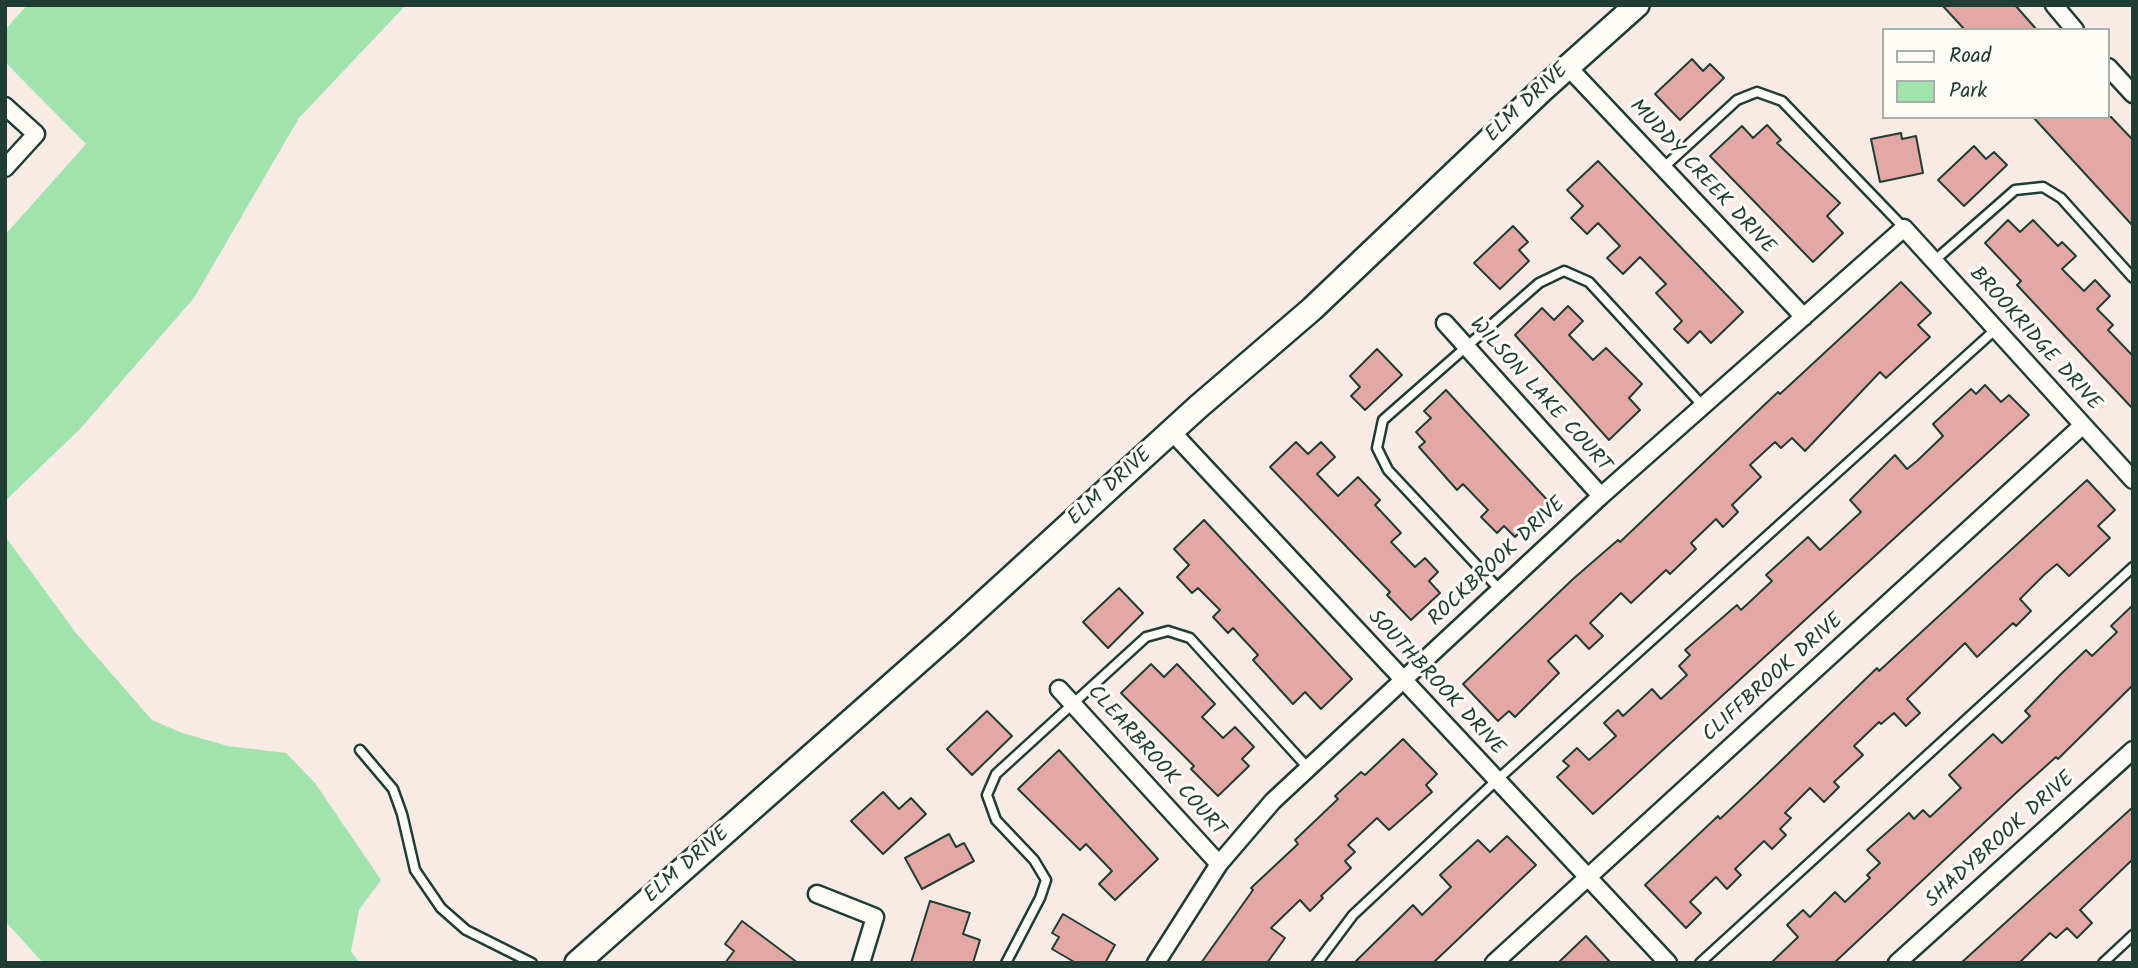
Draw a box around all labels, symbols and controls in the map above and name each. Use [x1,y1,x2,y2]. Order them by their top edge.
legend [1882,28,2110,119]
text: Road [1949,40,1991,73]
street label: ELM DRIVE [1481,59,1575,149]
text: Park [1949,75,1987,108]
street label: MUDDY CREEK DRIVE [1623,95,1779,261]
street label: BROOKRIDGE DRIVE [1963,263,2105,417]
street label: WILSON LAKE COURT [1463,313,1615,479]
street label: ELM DRIVE [1064,444,1158,532]
street label: ROCKBROOK DRIVE [1424,493,1572,633]
street label: SOUTHBROOK DRIVE [1361,606,1509,762]
street label: CLIFFBROOK DRIVE [1698,609,1850,749]
street label: CLEARBROOK COURT [1080,681,1230,843]
street label: SHADYBROOK DRIVE [1921,768,2081,914]
street label: ELM DRIVE [640,822,736,910]

